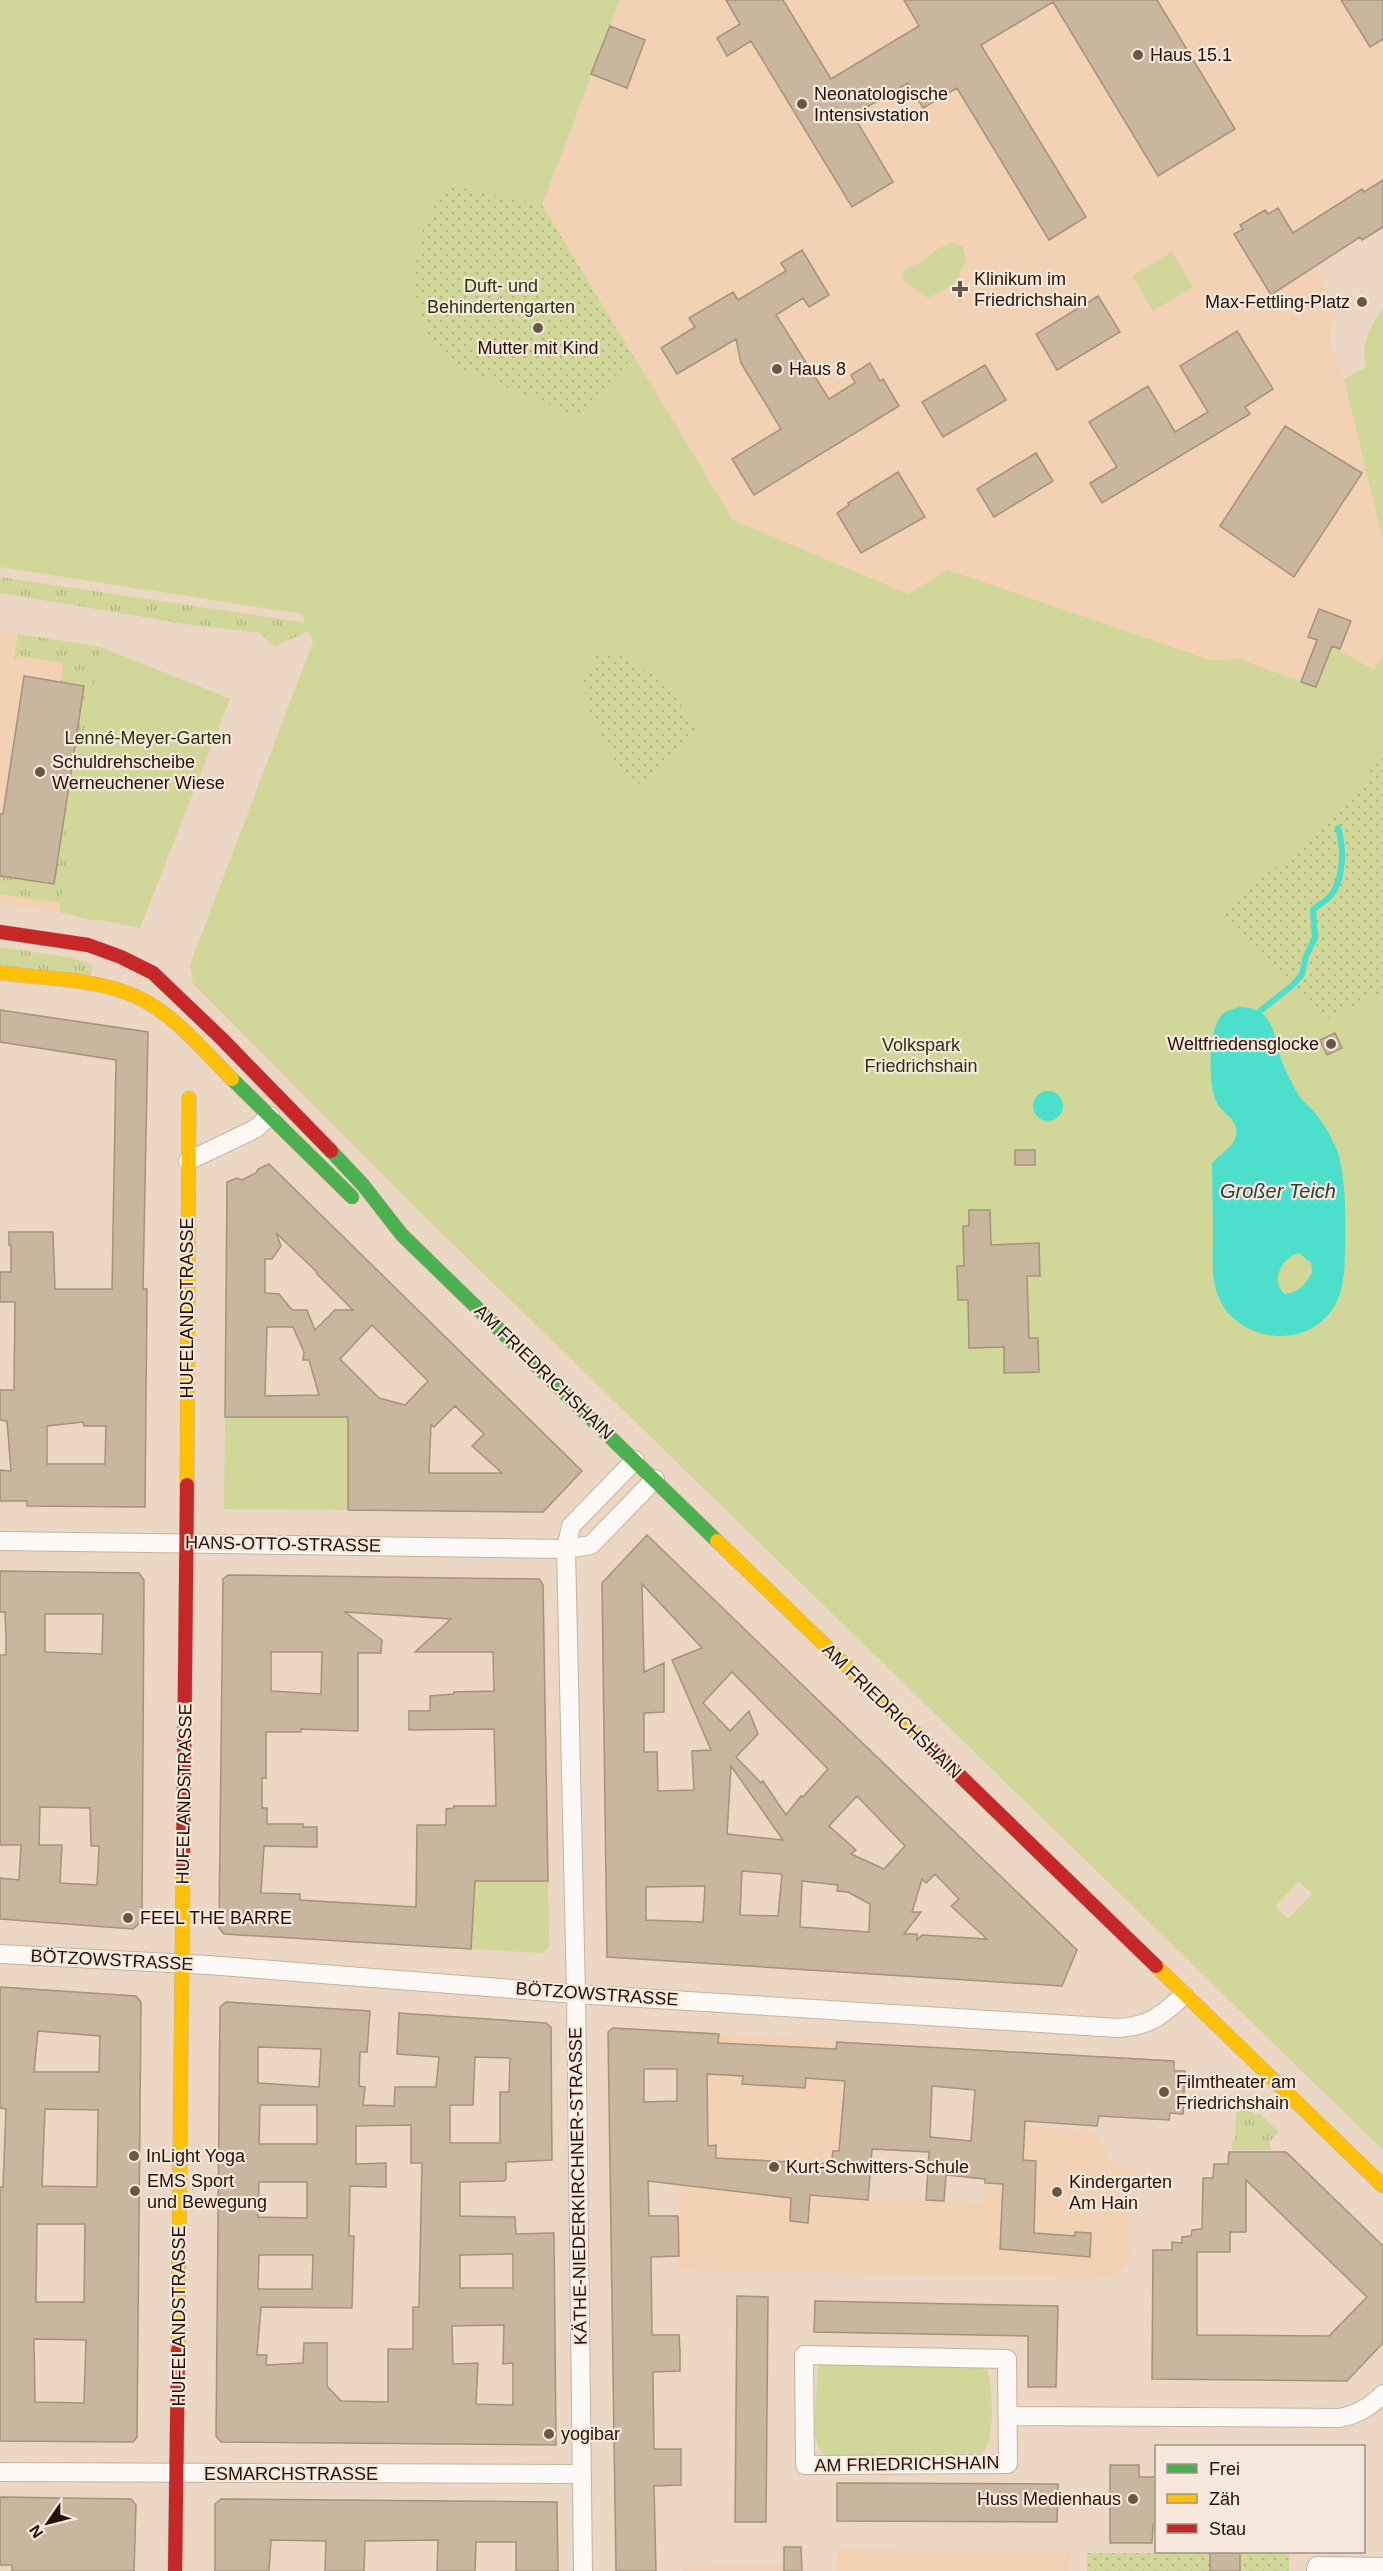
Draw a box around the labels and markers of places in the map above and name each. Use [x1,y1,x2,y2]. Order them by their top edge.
place label: Haus 15.1 [1150,45,1232,65]
marker: Haus 15.1 [1131,48,1145,62]
place label: Neonatologische Intensivstation [814,84,948,125]
marker: Neonatologische Intensivstation [795,97,809,111]
place label: Klinikum im Friedrichshain [974,269,1087,310]
marker: Klinikum im Friedrichshain [951,280,969,298]
place label: Max-Fettling-Platz [1205,292,1350,312]
marker: Max-Fettling-Platz [1355,295,1369,309]
marker: Mutter mit Kind [531,321,545,335]
place label: Mutter mit Kind [477,338,599,358]
place label: Haus 8 [789,359,846,379]
marker: Haus 8 [770,362,784,376]
place label: Schuldrehscheibe Werneuchener Wiese [52,752,225,793]
marker: Schuldrehscheibe Werneuchener Wiese [33,765,47,779]
place label: Weltfriedensglocke [1167,1034,1319,1054]
marker: Weltfriedensglocke [1324,1037,1338,1051]
place label: FEEL THE BARRE [140,1908,292,1928]
marker: FEEL THE BARRE [121,1911,135,1925]
place label: Filmtheater am Friedrichshain [1176,2072,1296,2113]
marker: Filmtheater am Friedrichshain [1157,2085,1171,2099]
place label: InLight Yoga [146,2146,246,2166]
marker: InLight Yoga [127,2149,141,2163]
place label: Kurt-Schwitters-Schule [786,2157,969,2177]
marker: Kurt-Schwitters-Schule [767,2160,781,2174]
place label: EMS Sport und Bewegung [147,2171,267,2212]
place label: Kindergarten Am Hain [1069,2172,1172,2213]
marker: EMS Sport und Bewegung [128,2184,142,2198]
marker: Kindergarten Am Hain [1050,2185,1064,2199]
place label: yogibar [561,2424,620,2444]
marker: yogibar [542,2427,556,2441]
place label: Huss Medienhaus [977,2489,1121,2509]
marker: Huss Medienhaus [1126,2492,1140,2506]

